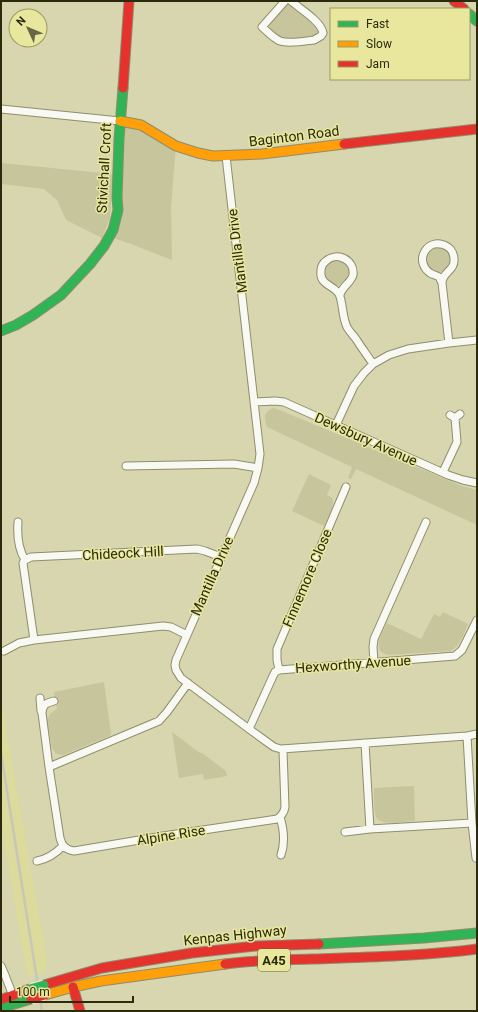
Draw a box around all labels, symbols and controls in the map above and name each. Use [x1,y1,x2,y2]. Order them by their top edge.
north arrow [8,8,48,48]
legend [330,8,470,80]
text: N [14,14,29,29]
text: Fast [366,17,389,31]
text: Slow [366,37,392,51]
text: Jam [366,57,390,71]
street label: Stivichall Croft [94,122,114,214]
street label: Baginton Road [248,123,340,149]
street label: Mantilla Drive [224,208,250,294]
street label: Dewsbury Avenue [312,409,420,469]
street label: Finnemore Close [279,527,335,629]
street label: Mantilla Drive [187,534,237,618]
street label: Chideock Hill [82,543,164,563]
street label: Hexworthy Avenue [295,652,411,676]
street label: Alpine Rise [136,822,206,848]
street label: Kenpas Highway [183,922,288,948]
road number: A45 [258,949,290,971]
scale bar [10,978,133,1004]
text: 100 m [16,985,50,999]

